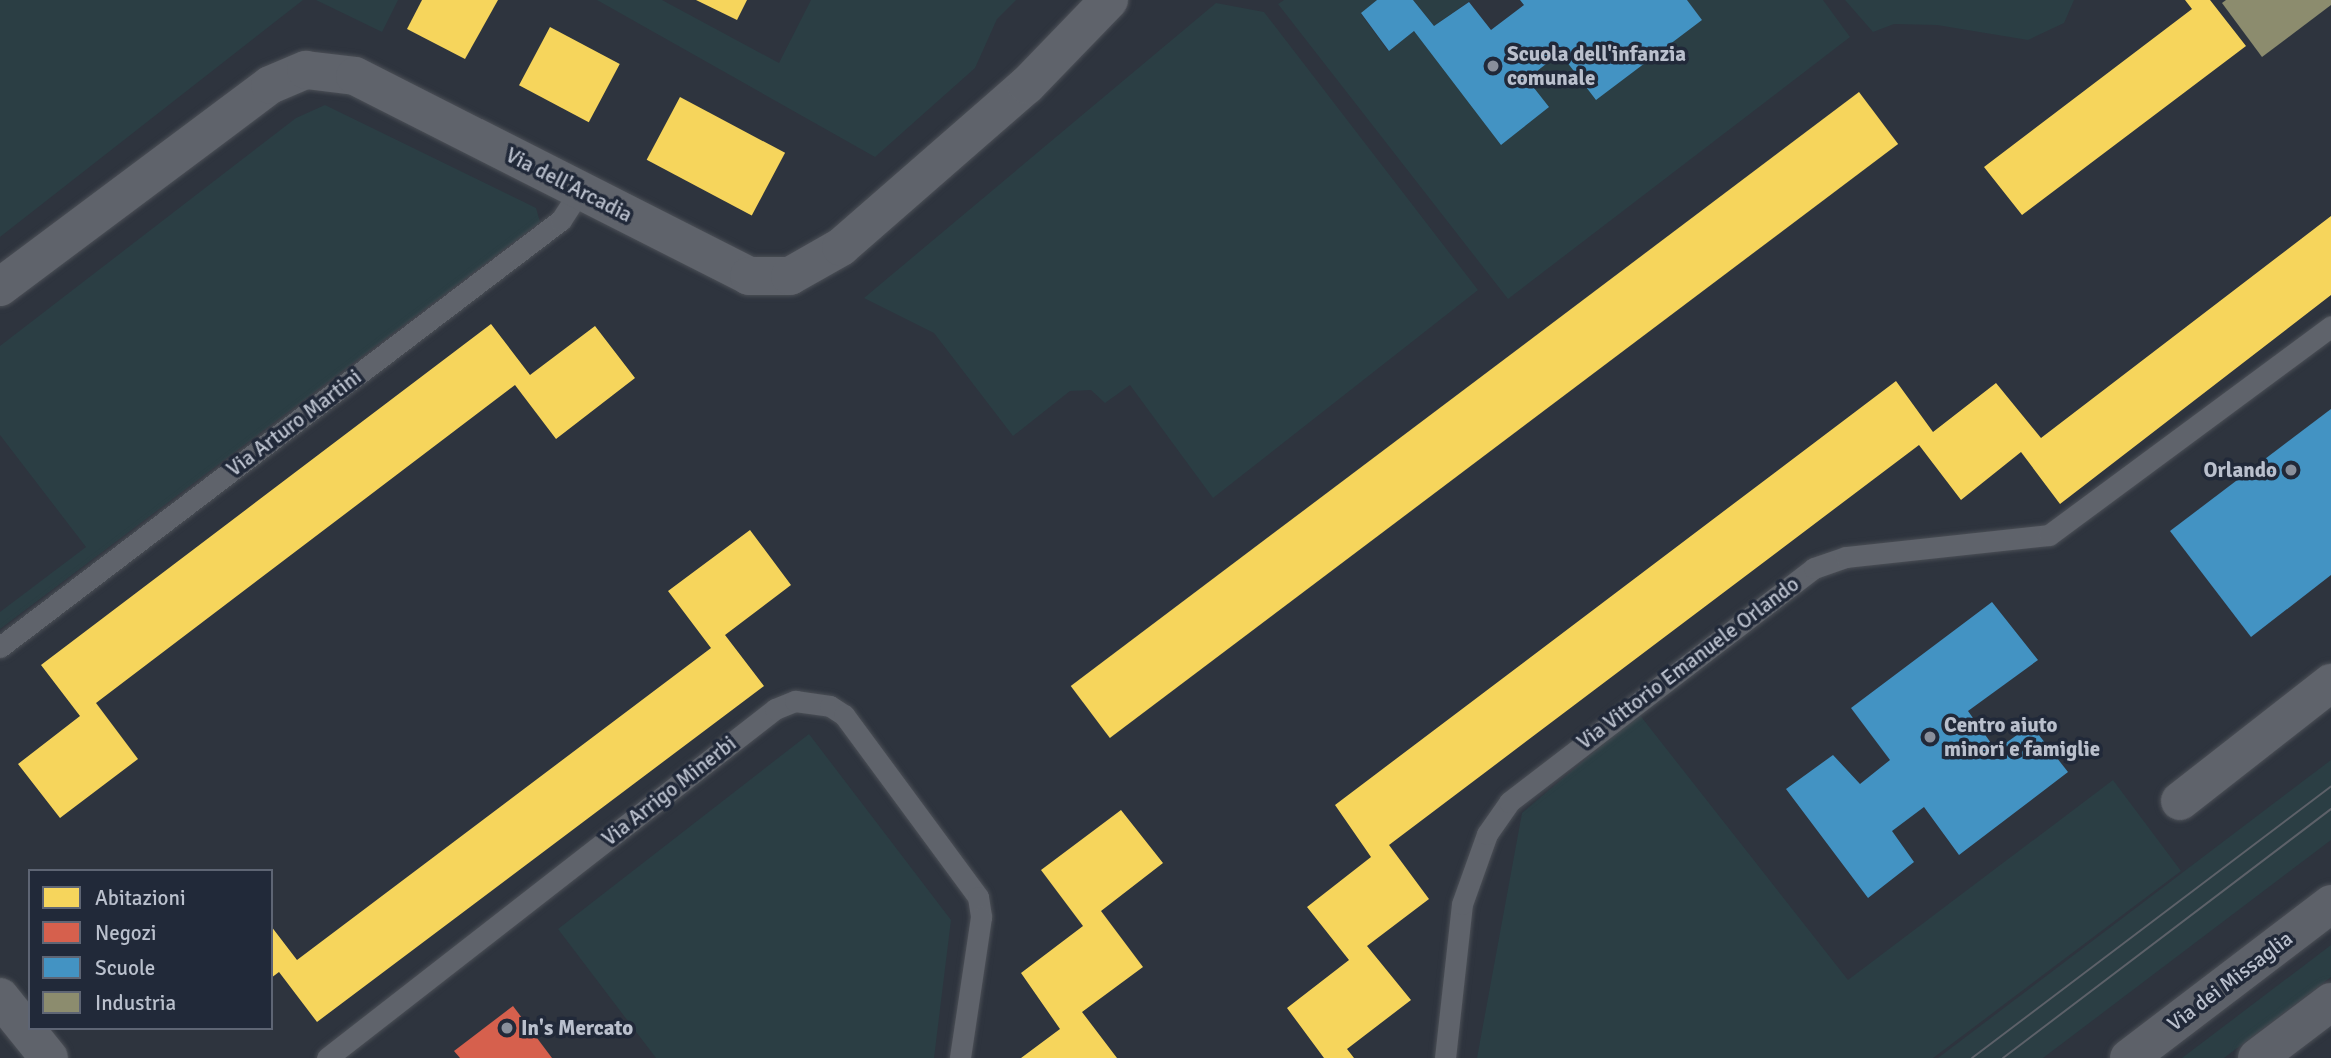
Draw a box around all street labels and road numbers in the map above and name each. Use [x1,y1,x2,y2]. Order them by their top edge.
street label: Via dell'Arcadia [502,142,636,228]
street label: Via Arturo Martini [222,364,366,482]
street label: Via Vittorio Emanuele Orlando [1572,571,1804,755]
street label: Via Arrigo Minerbi [597,731,741,851]
street label: Via dei Missaglia [2162,926,2298,1036]

